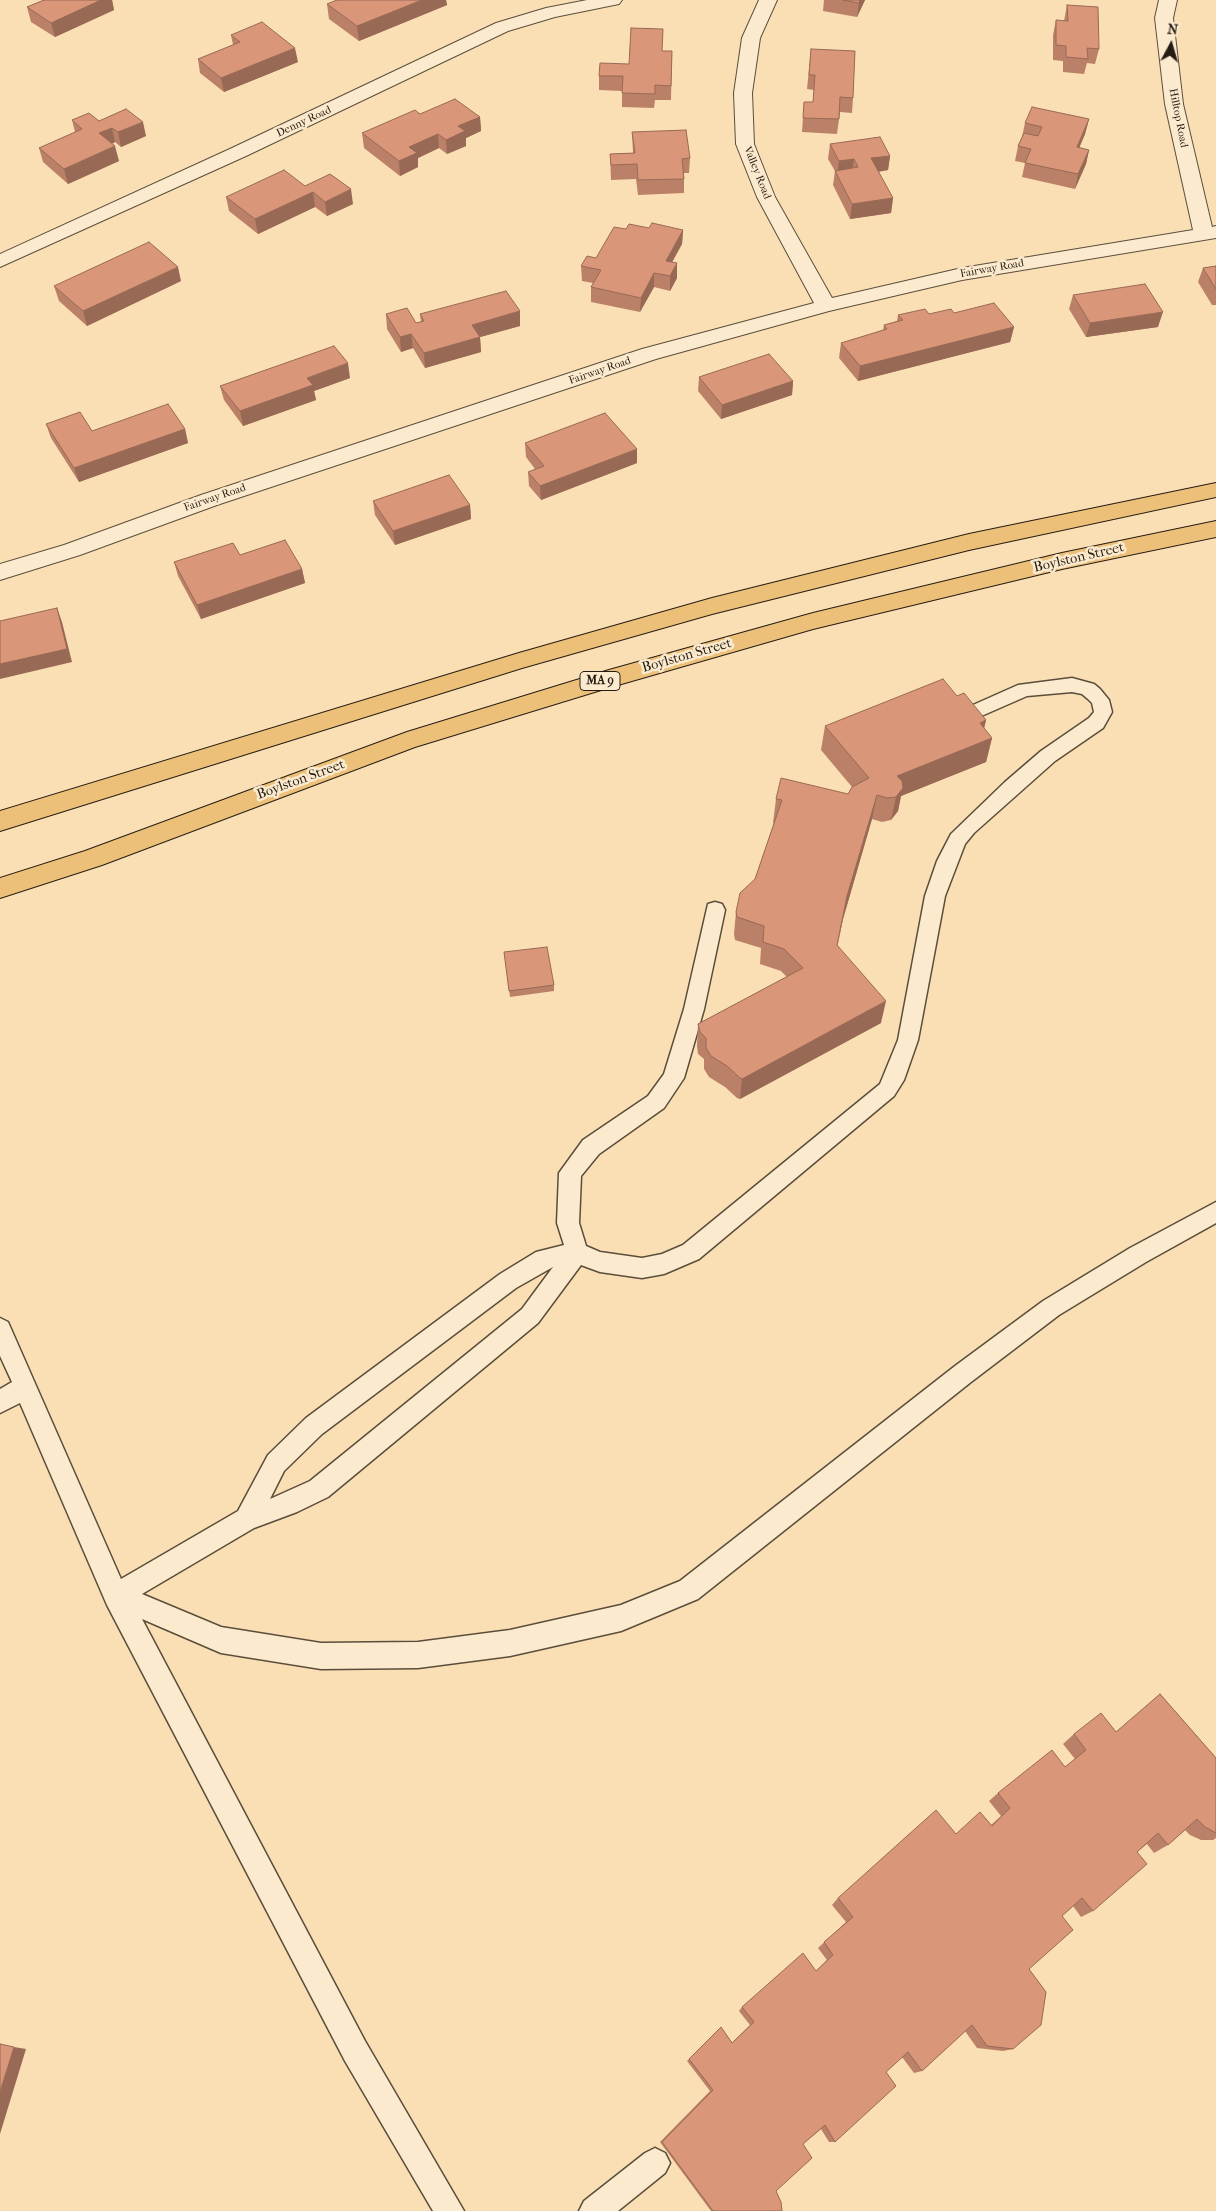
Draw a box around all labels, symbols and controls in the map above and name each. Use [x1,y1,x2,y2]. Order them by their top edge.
north arrow [1146,20,1196,70]
text: N [1166,21,1179,39]
street label: Hilltop Road [1166,87,1190,149]
street label: Denny Road [274,104,334,140]
street label: Valley Road [740,145,774,201]
street label: Fairway Road [959,257,1025,281]
street label: Fairway Road [567,354,633,388]
street label: Fairway Road [182,481,248,515]
street label: Boylston Street [1032,539,1126,577]
street label: Boylston Street [640,635,734,677]
road number: MA 9 [580,671,620,690]
street label: Boylston Street [255,756,347,804]

